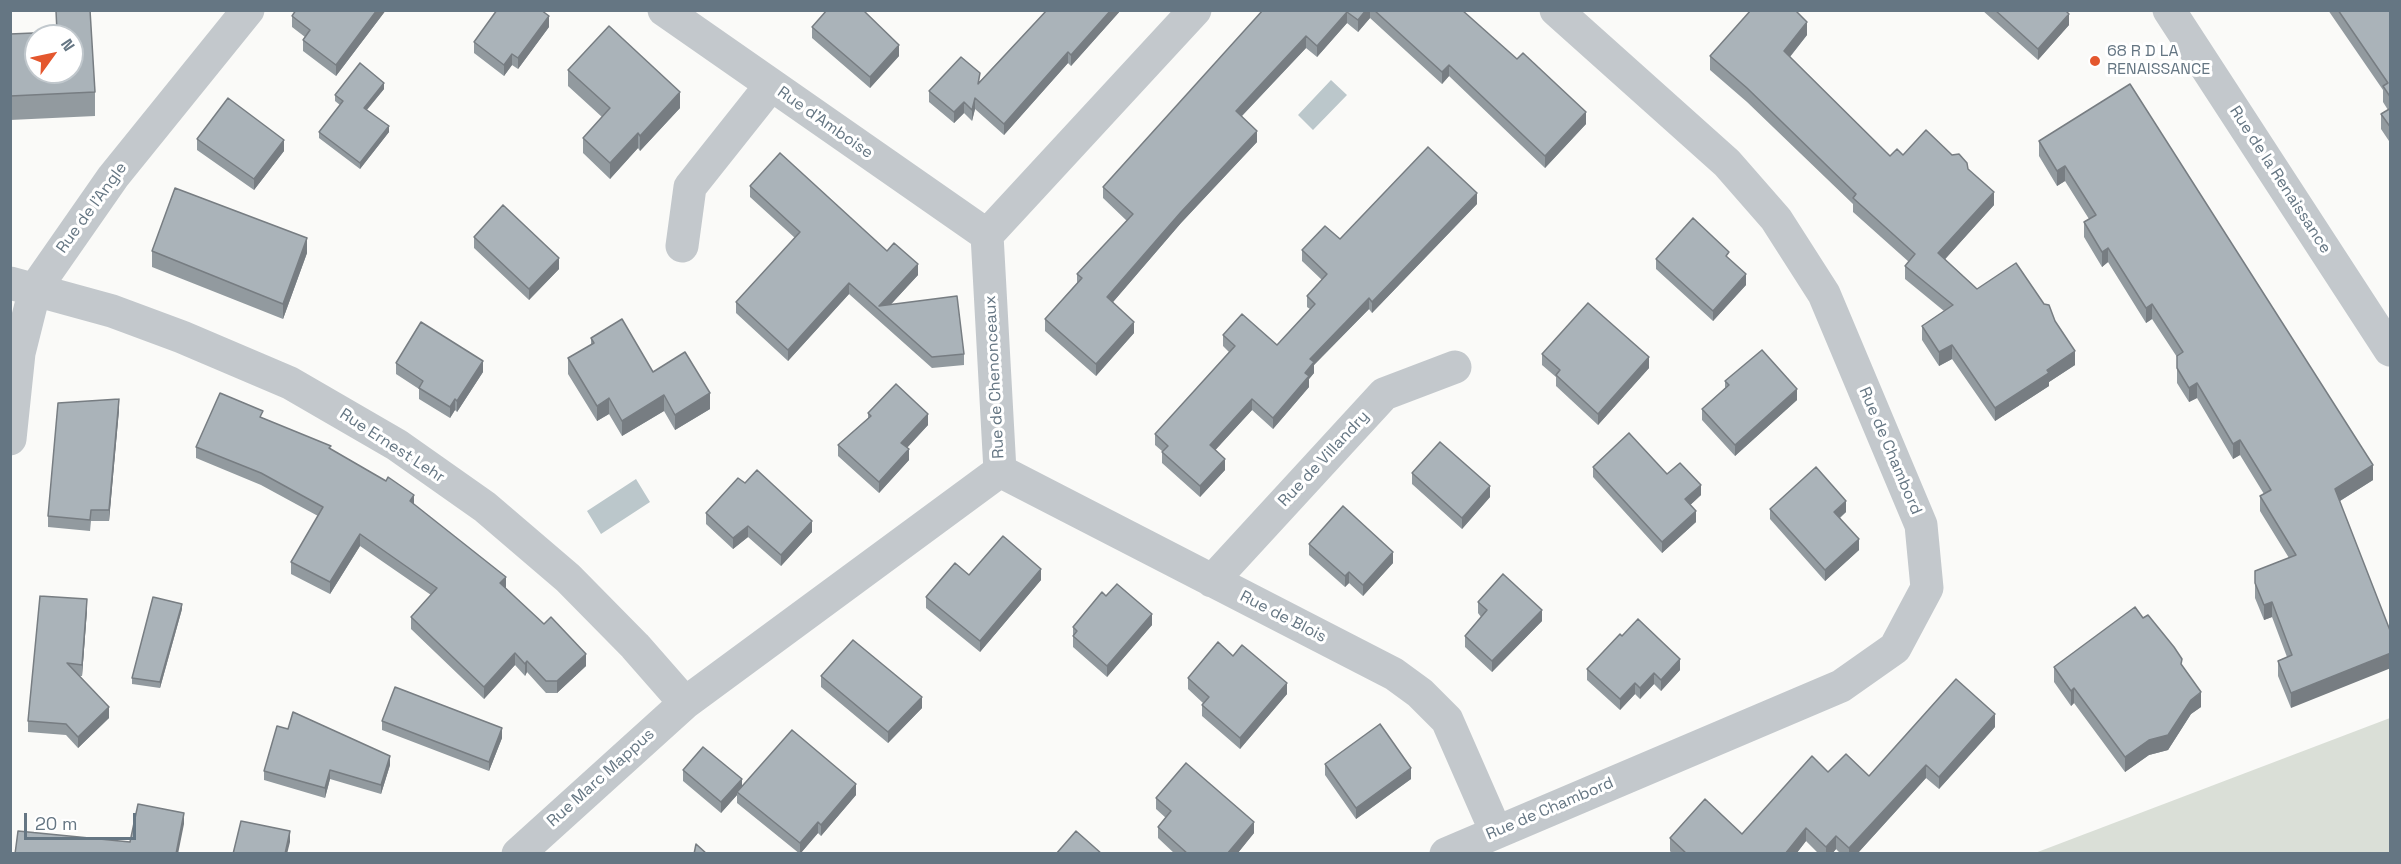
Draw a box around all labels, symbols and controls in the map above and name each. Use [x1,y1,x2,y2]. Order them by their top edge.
north arrow [24,24,84,84]
text: N [56,35,80,55]
place label: 68 R D LA RENAISSANCE [2107,42,2210,80]
marker: 68 R D LA RENAISSANCE [2088,54,2102,68]
street label: Rue d'Amboise [774,83,876,163]
street label: Rue de la Renaissance [2225,103,2335,257]
street label: Rue de l'Angle [53,159,131,257]
street label: Rue de Chenonceaux [981,295,1009,459]
street label: Rue de Chambord [1854,384,1926,518]
street label: Rue Ernest Lehr [336,405,448,487]
street label: Rue de Villandry [1275,407,1373,511]
street label: Rue de Blois [1237,587,1329,647]
street label: Rue Marc Mappus [543,725,659,831]
street label: Rue de Chambord [1483,773,1617,845]
scale bar [27,801,140,839]
text: 20 m [35,812,78,835]

